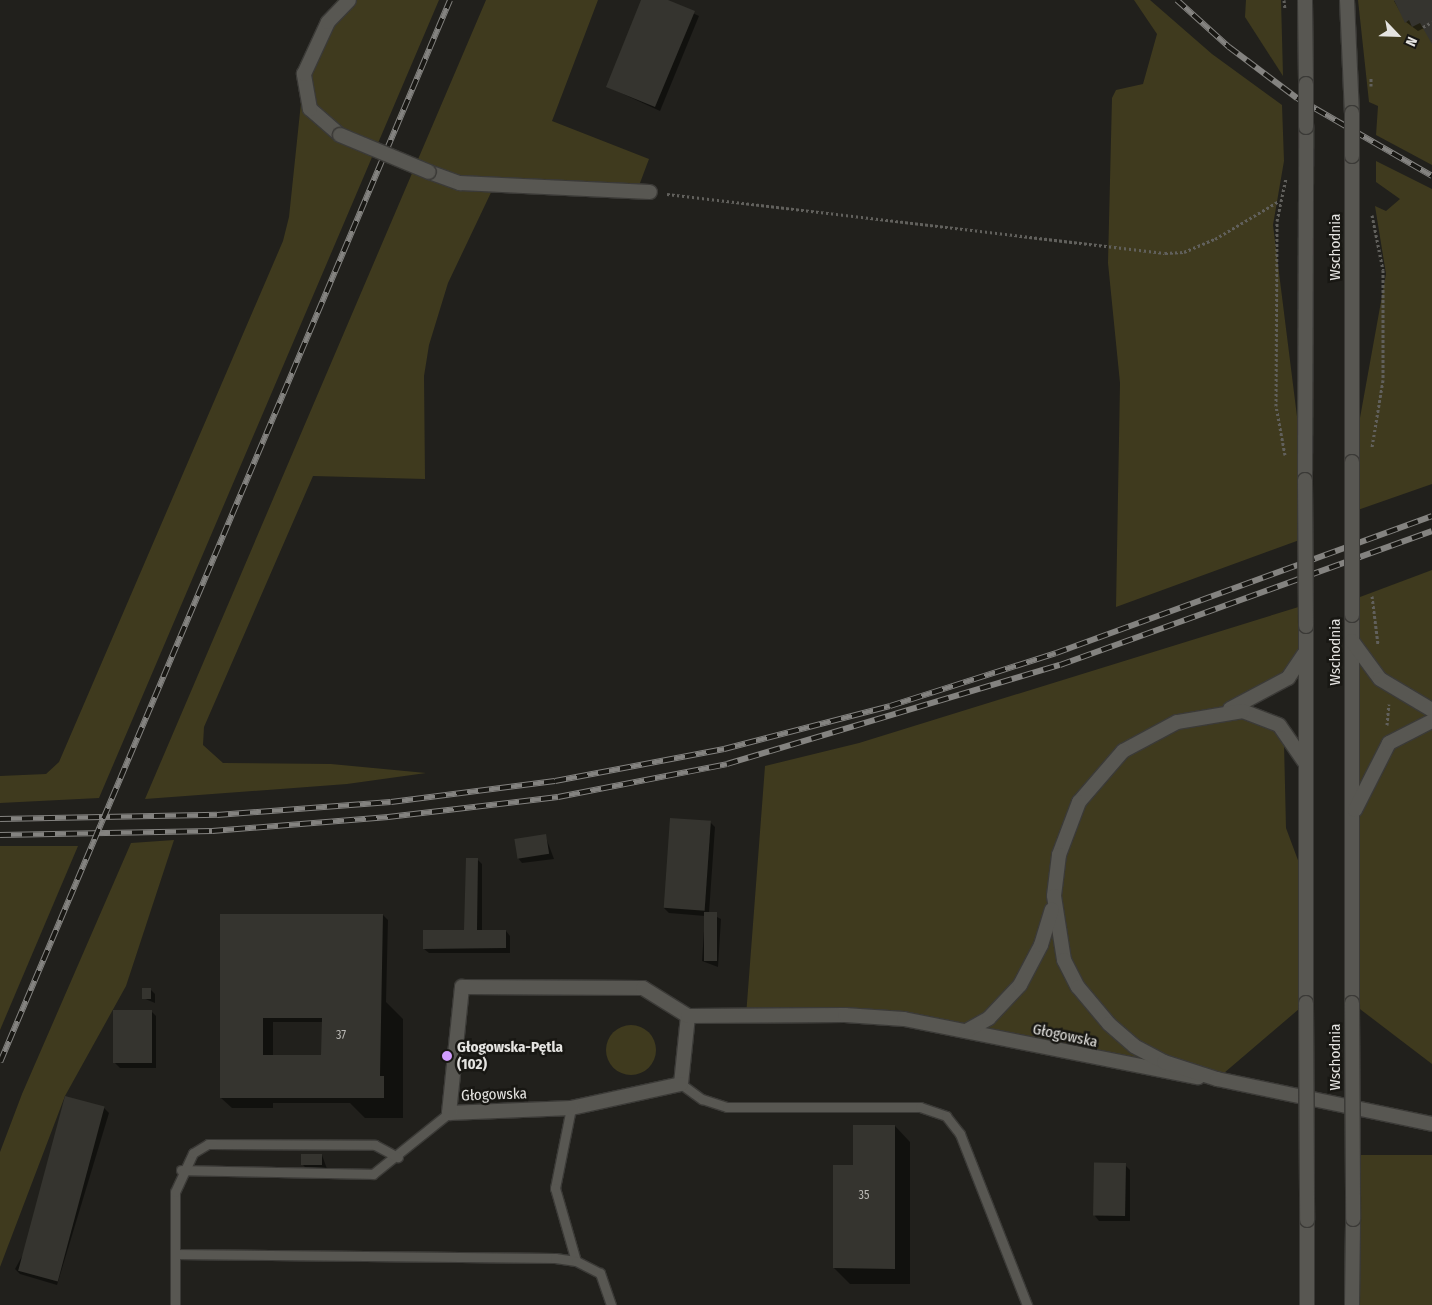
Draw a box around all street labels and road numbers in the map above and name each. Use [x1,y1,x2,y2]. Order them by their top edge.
street label: Wschodnia [1327,214,1345,280]
street label: Wschodnia [1327,619,1345,685]
street label: Głogowska [1031,1020,1099,1052]
street label: Wschodnia [1327,1024,1345,1090]
street label: Głogowska [461,1085,527,1105]

